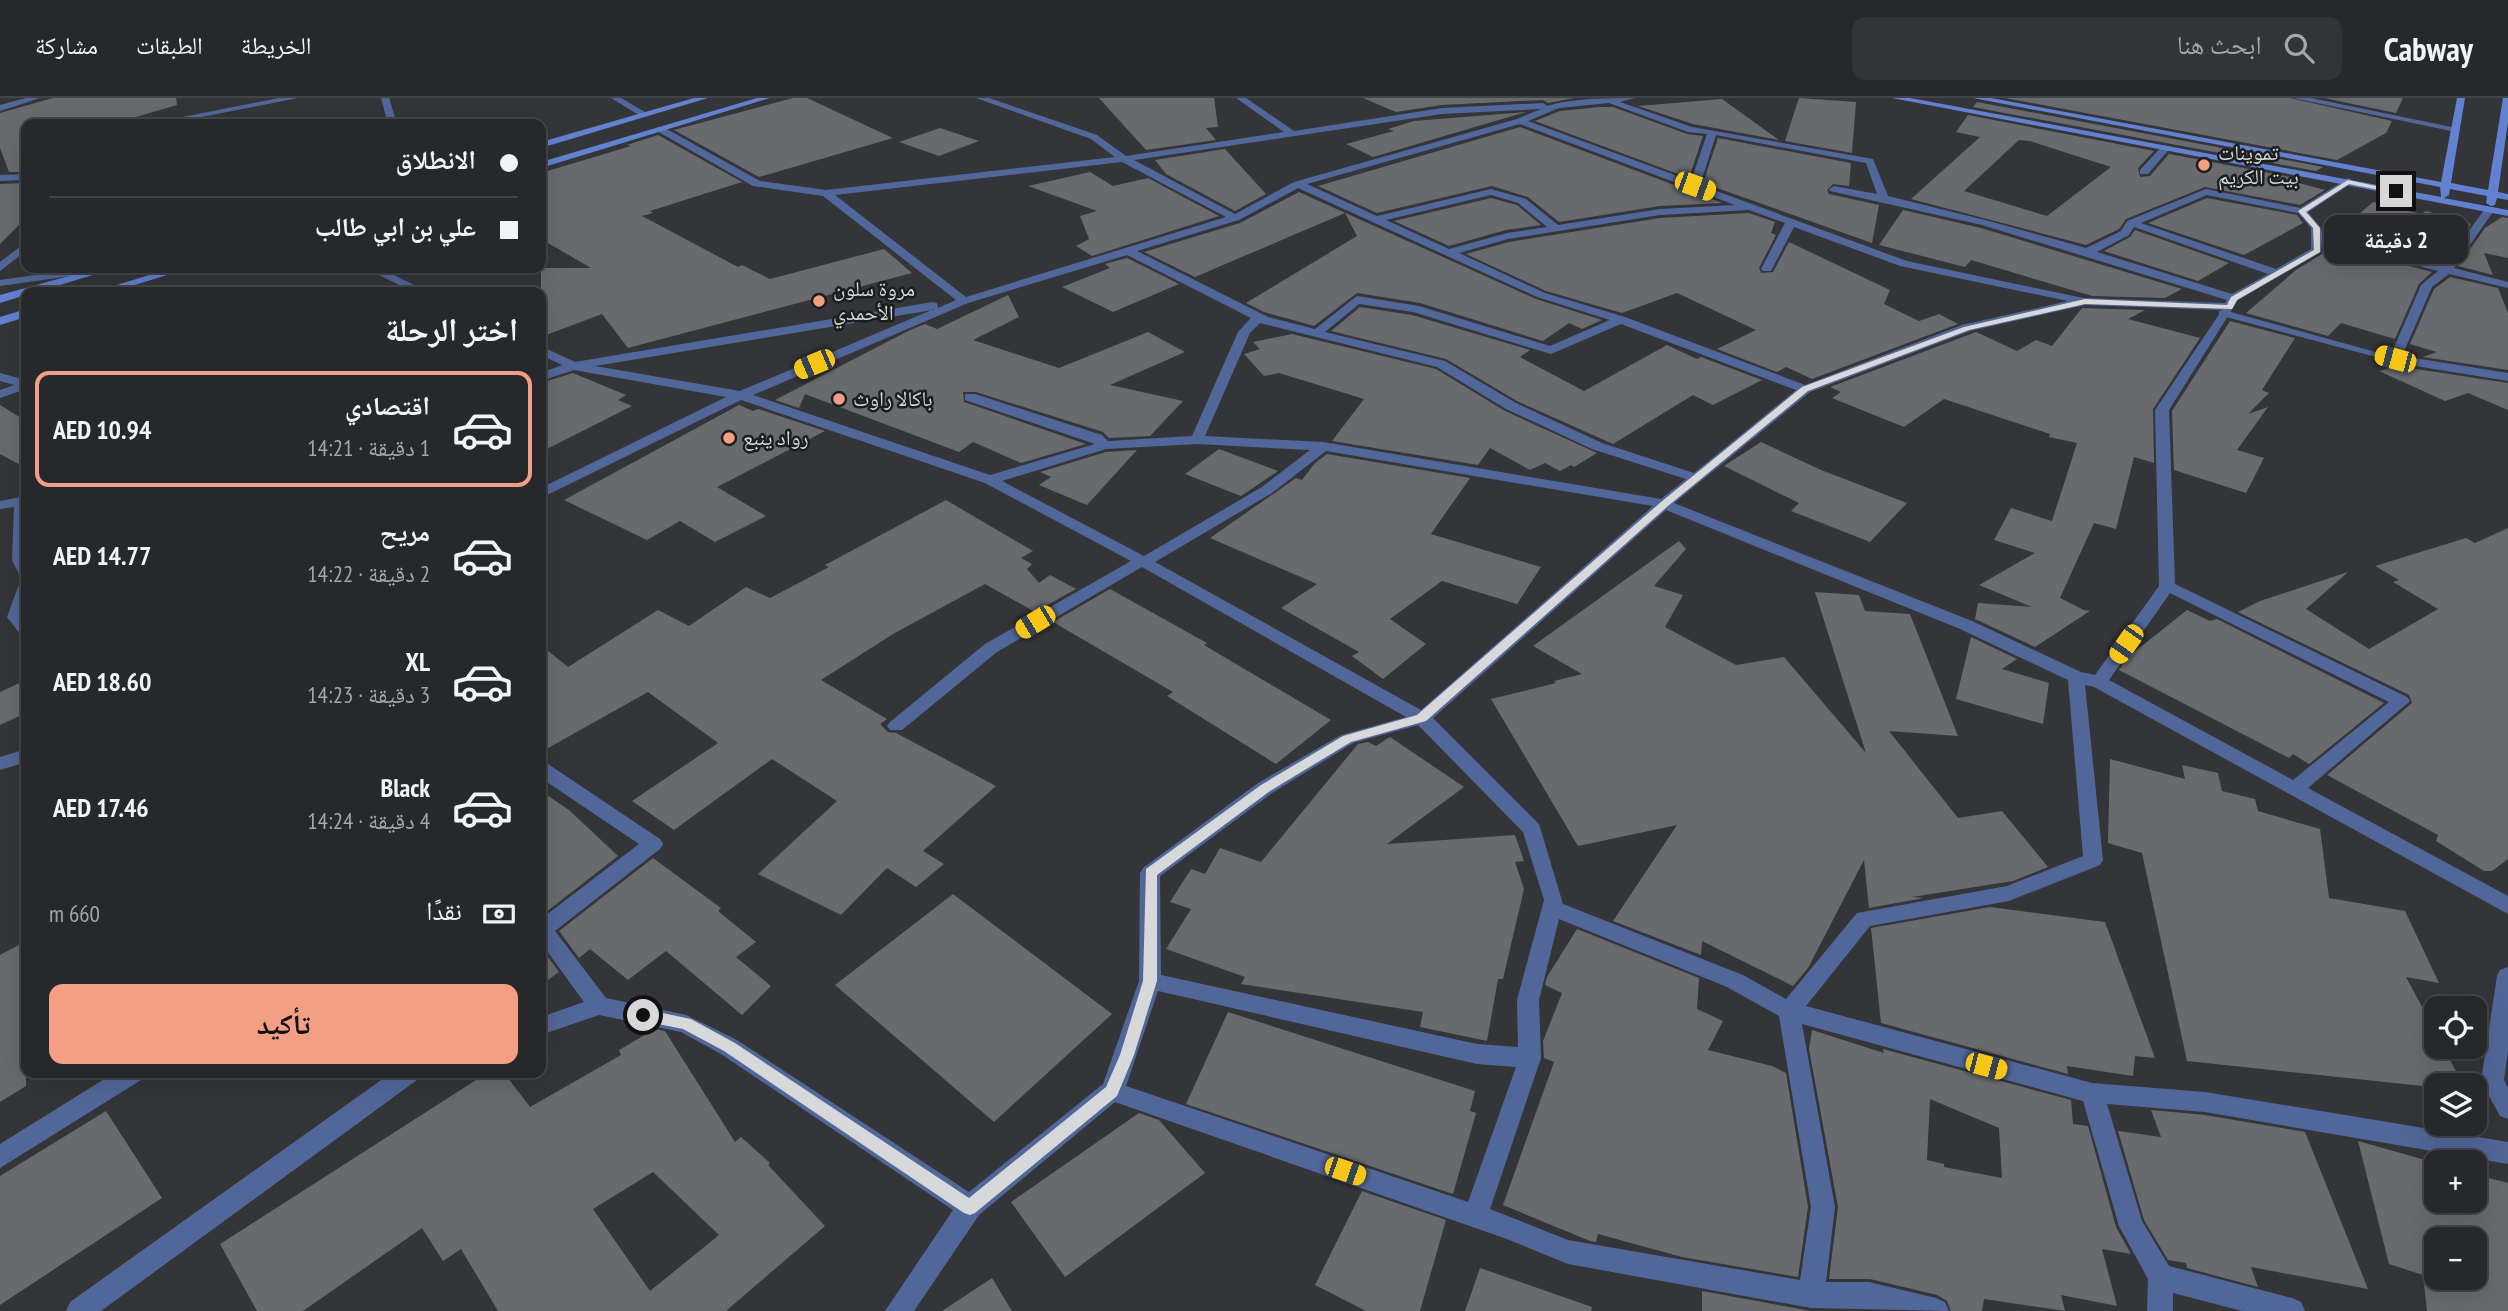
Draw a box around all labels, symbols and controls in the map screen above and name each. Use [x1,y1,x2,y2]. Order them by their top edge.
search box [1852,17,2342,80]
text: Cabway [2384,27,2473,70]
text: ابحث هنا [2177,28,2262,61]
icon: search [2280,29,2318,67]
text: مشاركة [35,30,98,61]
text: الطبقات [136,30,203,61]
text: الخريطة [241,30,311,61]
place label: تموينات بيت الكريم [2218,139,2299,191]
text: الانطلاق [396,143,476,176]
marker: تموينات بيت الكريم [2196,157,2212,173]
car [1672,169,1719,203]
route end [2380,175,2412,207]
text: علي بن ابي طالب [315,210,476,243]
callout: 2 دقيقة [2324,216,2468,264]
text: 2 دقيقة [2364,225,2428,254]
place label: مروة سلون الأحمدي [833,275,915,329]
marker: مروة سلون الأحمدي [811,293,827,309]
text: اختر الرحلة [385,308,518,350]
car [2372,343,2419,375]
car [791,346,838,382]
place label: باكالا راوث [853,385,933,412]
text: اقتصادي [345,389,430,422]
marker: باكالا راوث [831,391,847,407]
icon: car [451,398,514,461]
text: AED 10.94 [53,413,151,446]
place label: رواد ينبع [743,424,809,451]
marker: رواد ينبع [721,430,737,446]
text: 1 دقيقة · 14:21 [307,433,430,462]
text: مريح [380,515,430,548]
icon: car [451,524,514,587]
text: AED 14.77 [53,539,151,572]
text: 2 دقيقة · 14:22 [307,559,430,588]
car [1012,602,1059,642]
car [2106,621,2147,667]
text: XL [405,645,430,678]
icon: car [451,650,514,713]
text: AED 18.60 [53,665,151,698]
text: 3 دقيقة · 14:23 [307,680,430,709]
text: Black [380,771,430,804]
icon: car [451,776,514,839]
text: AED 17.46 [53,791,149,824]
text: 4 دقيقة · 14:24 [307,806,430,835]
text: نقدًا [426,894,462,927]
icon: cash [480,895,518,933]
text: 660 m [49,899,100,928]
button: تأكيد [49,984,518,1064]
map controls [2424,996,2487,1290]
button: locate [2424,996,2487,1059]
route start [627,999,659,1031]
car [1963,1050,2010,1082]
button: layers [2424,1073,2487,1136]
button: + [2424,1150,2487,1213]
car [1322,1154,1369,1188]
button: − [2424,1227,2487,1290]

